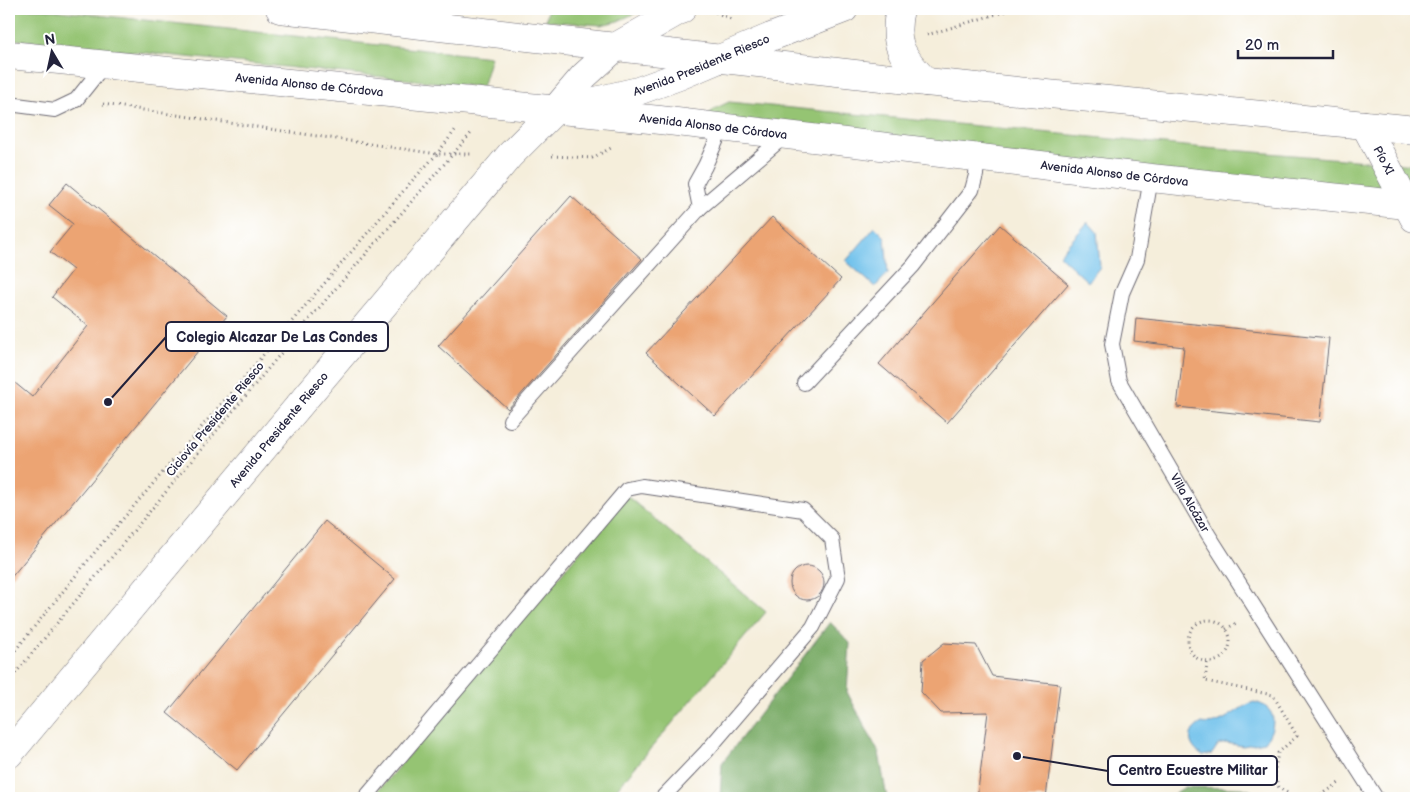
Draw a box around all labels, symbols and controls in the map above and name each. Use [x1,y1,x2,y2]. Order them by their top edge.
north arrow [28,28,78,78]
scale bar [1238,28,1332,60]
text: N [44,30,57,49]
street label: Avenida Presidente Riesco [632,31,772,100]
text: 20 m [1245,36,1279,55]
street label: Avenida Alonso de Córdova [235,71,384,100]
street label: Avenida Alonso de Córdova [639,111,788,143]
street label: Pío XI [1370,144,1397,178]
street label: Avenida Alonso de Córdova [1040,158,1189,190]
callout: Colegio Alcazar De Las Condes [166,322,388,351]
text: Colegio Alcazar De Las Condes [176,329,378,346]
street label: Ciclovía Presidente Riesco [163,359,268,480]
street label: Avenida Presidente Riesco [227,369,332,491]
street label: Villa Alcázar [1167,471,1213,536]
callout: Centro Ecuestre Militar [1108,756,1277,785]
text: Centro Ecuestre Militar [1118,762,1268,779]

